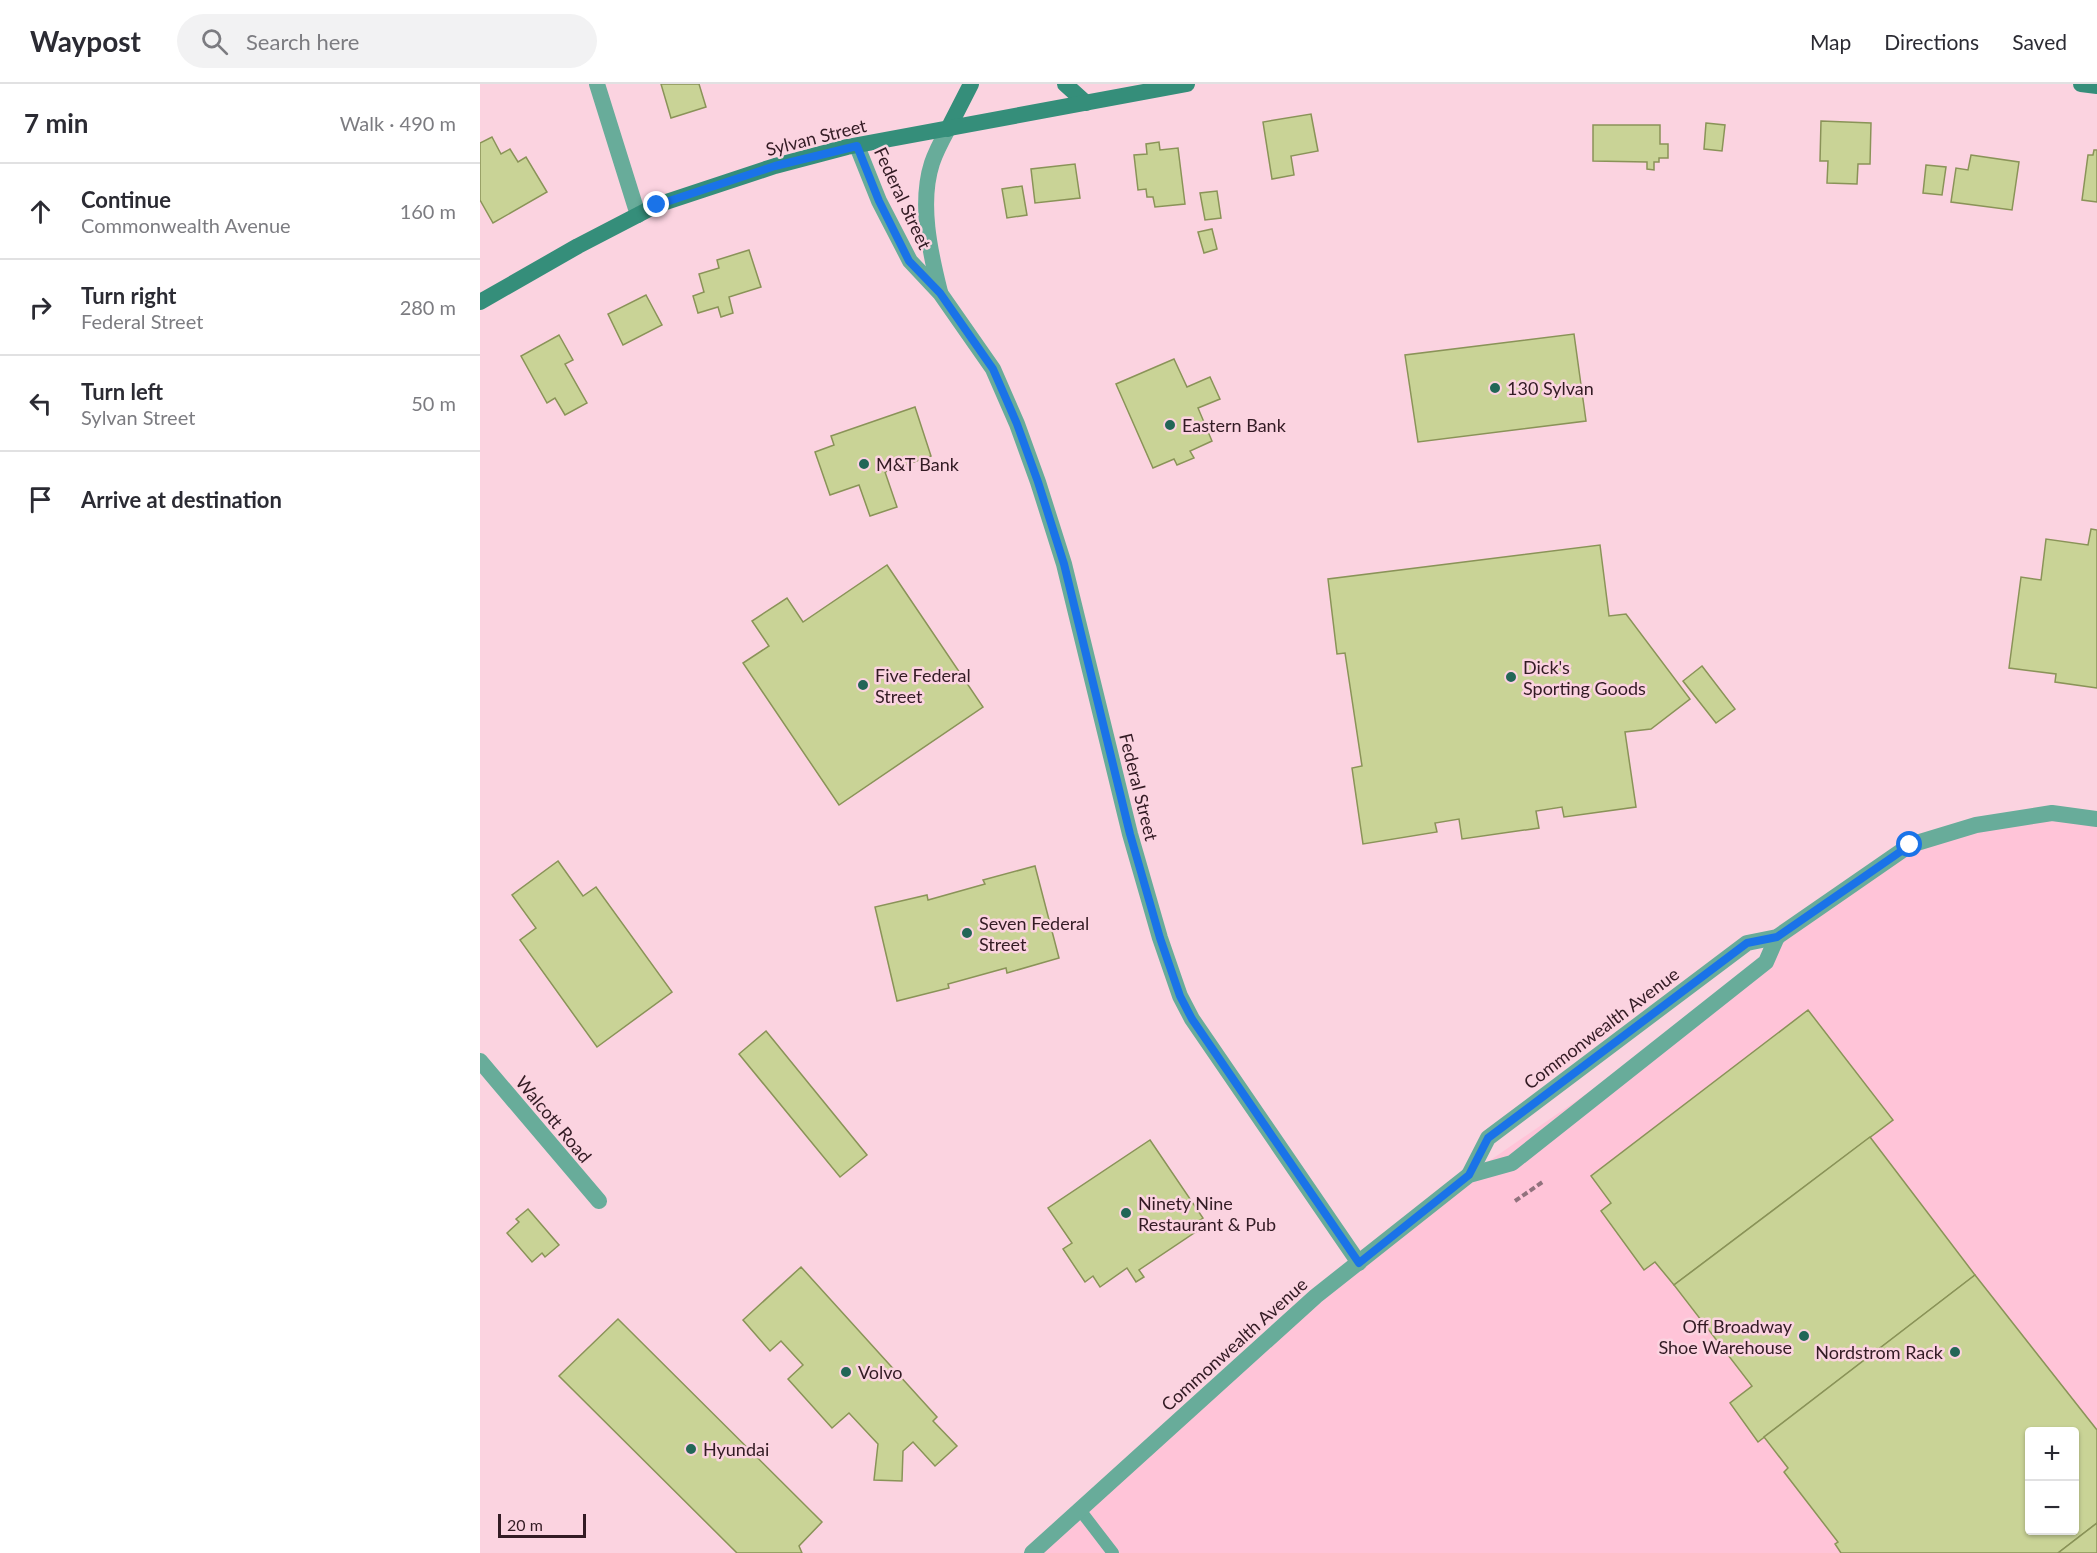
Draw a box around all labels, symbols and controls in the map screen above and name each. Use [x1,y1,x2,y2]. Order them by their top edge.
search box [177,14,597,68]
text: Waypost [30,24,141,58]
icon: search [198,25,231,58]
text: Search here [246,28,359,55]
text: Map [1810,29,1851,54]
text: Directions [1884,29,1979,54]
text: Saved [2012,29,2067,54]
text: 7 min [24,107,88,139]
text: Walk · 490 m [340,111,456,135]
street label: Sylvan Street [763,114,869,160]
street label: Federal Street [870,143,936,253]
text: Continue [81,186,171,213]
route end [643,191,669,217]
icon: ahead [24,195,57,228]
text: 160 m [400,199,456,223]
text: Commonwealth Avenue [81,213,291,237]
text: Turn right [81,282,176,309]
icon: right [24,291,57,324]
text: 280 m [400,295,456,319]
text: Federal Street [81,309,203,333]
place label: 130 Sylvan [1507,377,1594,399]
text: Turn left [81,378,163,405]
marker: 130 Sylvan [1488,381,1502,395]
icon: left [24,387,57,420]
text: 50 m [411,391,456,415]
text: Sylvan Street [81,405,195,429]
place label: Eastern Bank [1182,414,1287,436]
marker: Eastern Bank [1163,418,1177,432]
place label: M&T Bank [876,453,960,475]
marker: M&T Bank [857,457,871,471]
icon: arrive [24,483,57,516]
text: Arrive at destination [81,486,282,513]
place label: Dick's Sporting Goods [1523,656,1646,699]
place label: Five Federal Street [875,664,971,707]
marker: Dick's Sporting Goods [1504,670,1518,684]
marker: Five Federal Street [856,678,870,692]
street label: Federal Street [1115,731,1163,844]
route start [1896,831,1922,857]
place label: Seven Federal Street [979,912,1089,955]
marker: Seven Federal Street [960,926,974,940]
street label: Commonwealth Avenue [1519,962,1683,1094]
street label: Walcott Road [511,1071,597,1167]
place label: Ninety Nine Restaurant & Pub [1138,1192,1276,1235]
marker: Ninety Nine Restaurant & Pub [1119,1206,1133,1220]
street label: Commonwealth Avenue [1157,1273,1311,1415]
place label: Off Broadway Shoe Warehouse [1658,1315,1793,1358]
marker: Off Broadway Shoe Warehouse [1797,1329,1811,1343]
place label: Nordstrom Rack [1815,1341,1944,1363]
marker: Nordstrom Rack [1948,1345,1962,1359]
place label: Volvo [858,1361,903,1383]
marker: Volvo [839,1365,853,1379]
map controls [2025,1427,2079,1535]
button: + [2025,1427,2079,1481]
place label: Hyundai [703,1438,769,1460]
marker: Hyundai [684,1442,698,1456]
button: − [2025,1481,2079,1535]
scale bar [498,1511,586,1538]
text: 20 m [507,1515,543,1534]

